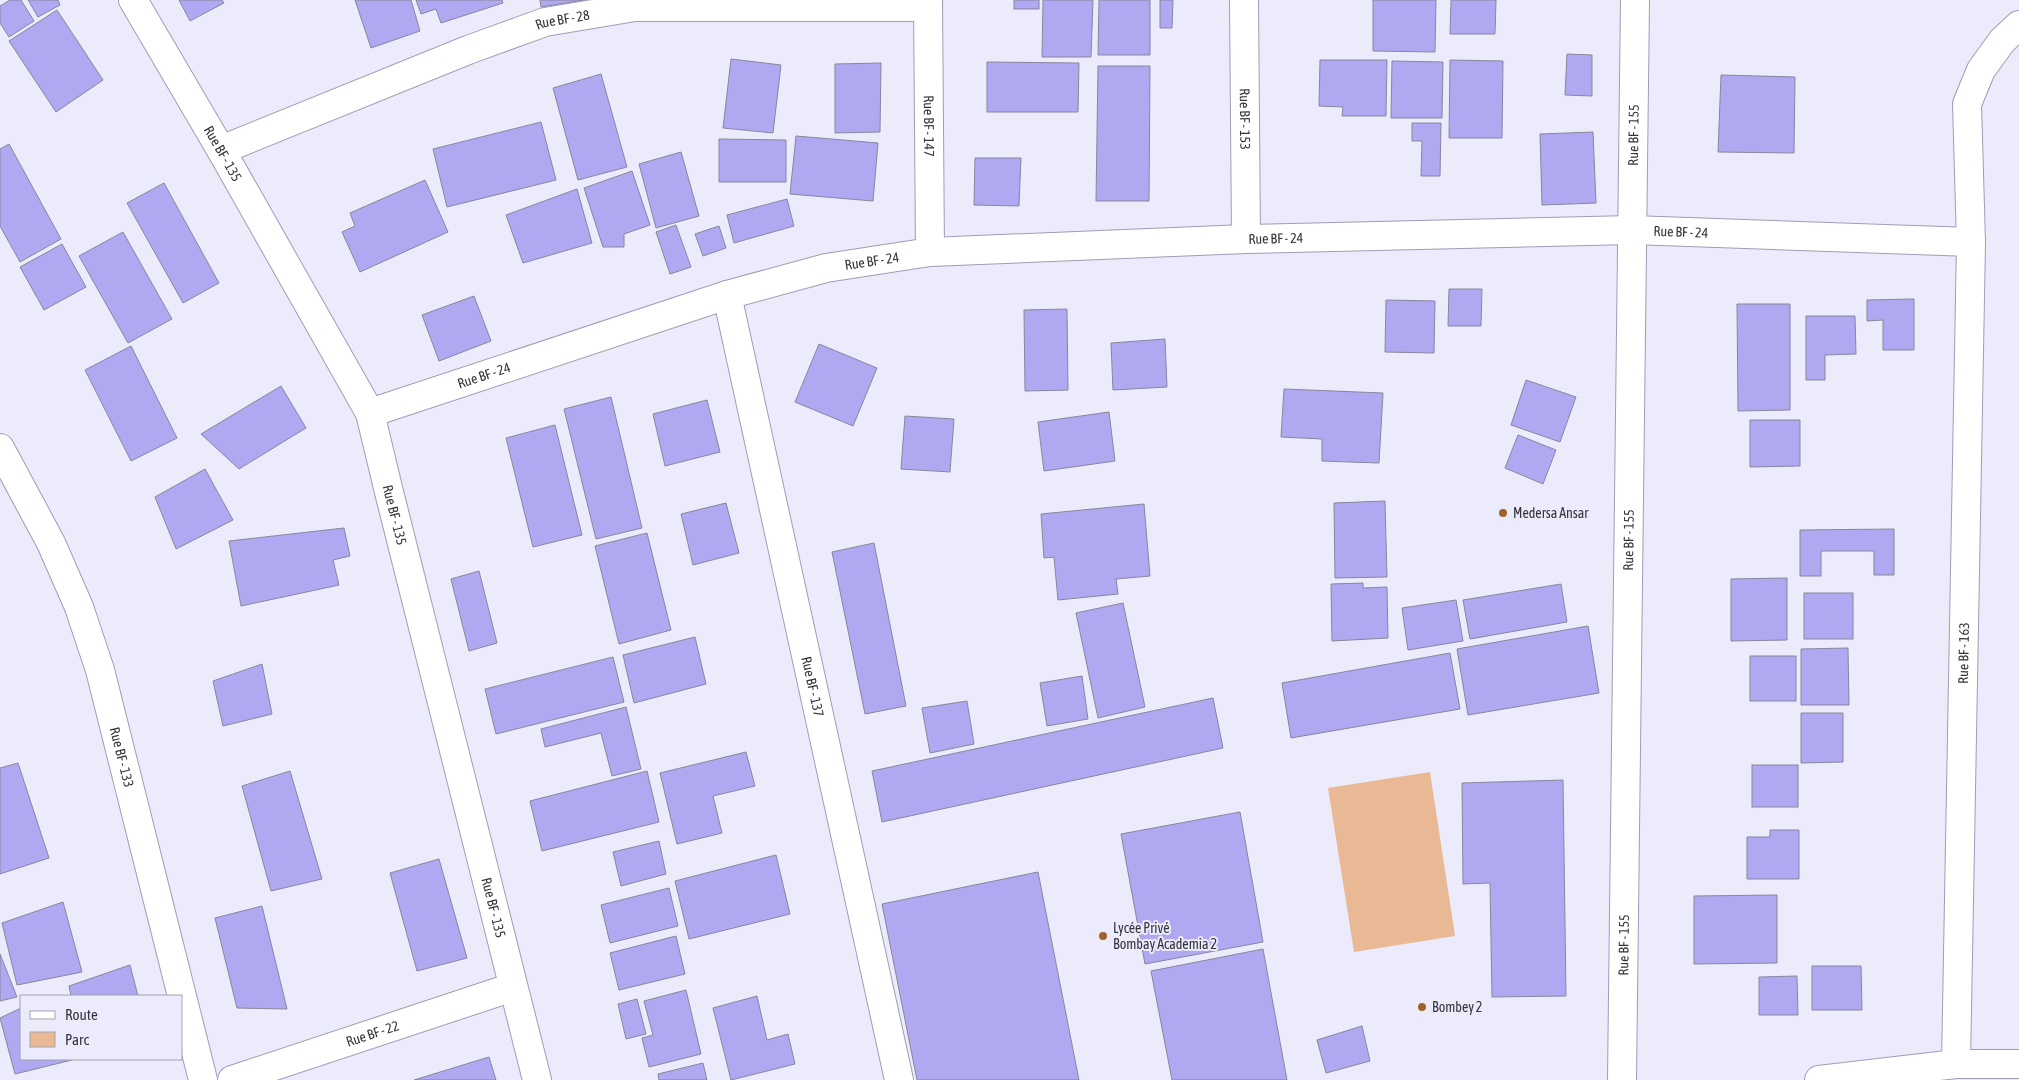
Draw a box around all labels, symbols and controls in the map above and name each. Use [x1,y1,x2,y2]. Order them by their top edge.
street label: Rue BF - 28 [533,7,591,33]
street label: Rue BF - 153 [1237,88,1253,150]
street label: Rue BF - 147 [921,95,937,157]
street label: Rue BF - 155 [1625,104,1642,166]
street label: Rue BF - 135 [201,123,245,184]
street label: Rue BF - 24 [1653,223,1709,241]
street label: Rue BF - 24 [1248,230,1304,247]
street label: Rue BF - 24 [844,249,901,273]
street label: Rue BF - 24 [455,359,513,392]
street label: Rue BF - 135 [380,483,410,547]
place label: Medersa Ansar [1513,505,1589,521]
marker: Medersa Ansar [1497,507,1509,519]
street label: Rue BF - 155 [1620,509,1637,571]
street label: Rue BF - 163 [1955,622,1972,684]
street label: Rue BF - 137 [798,655,827,718]
street label: Rue BF - 133 [107,725,137,789]
street label: Rue BF - 135 [478,876,509,939]
street label: Rue BF - 155 [1615,914,1632,976]
place label: Lycée Privé Bombay Academia 2 [1113,920,1217,952]
marker: Lycée Privé Bombay Academia 2 [1097,930,1109,942]
legend [20,995,182,1060]
place label: Bombey 2 [1432,999,1482,1015]
marker: Bombey 2 [1416,1001,1428,1013]
text: Route [65,1006,98,1023]
street label: Rue BF - 22 [344,1017,401,1050]
text: Parc [65,1031,89,1048]

